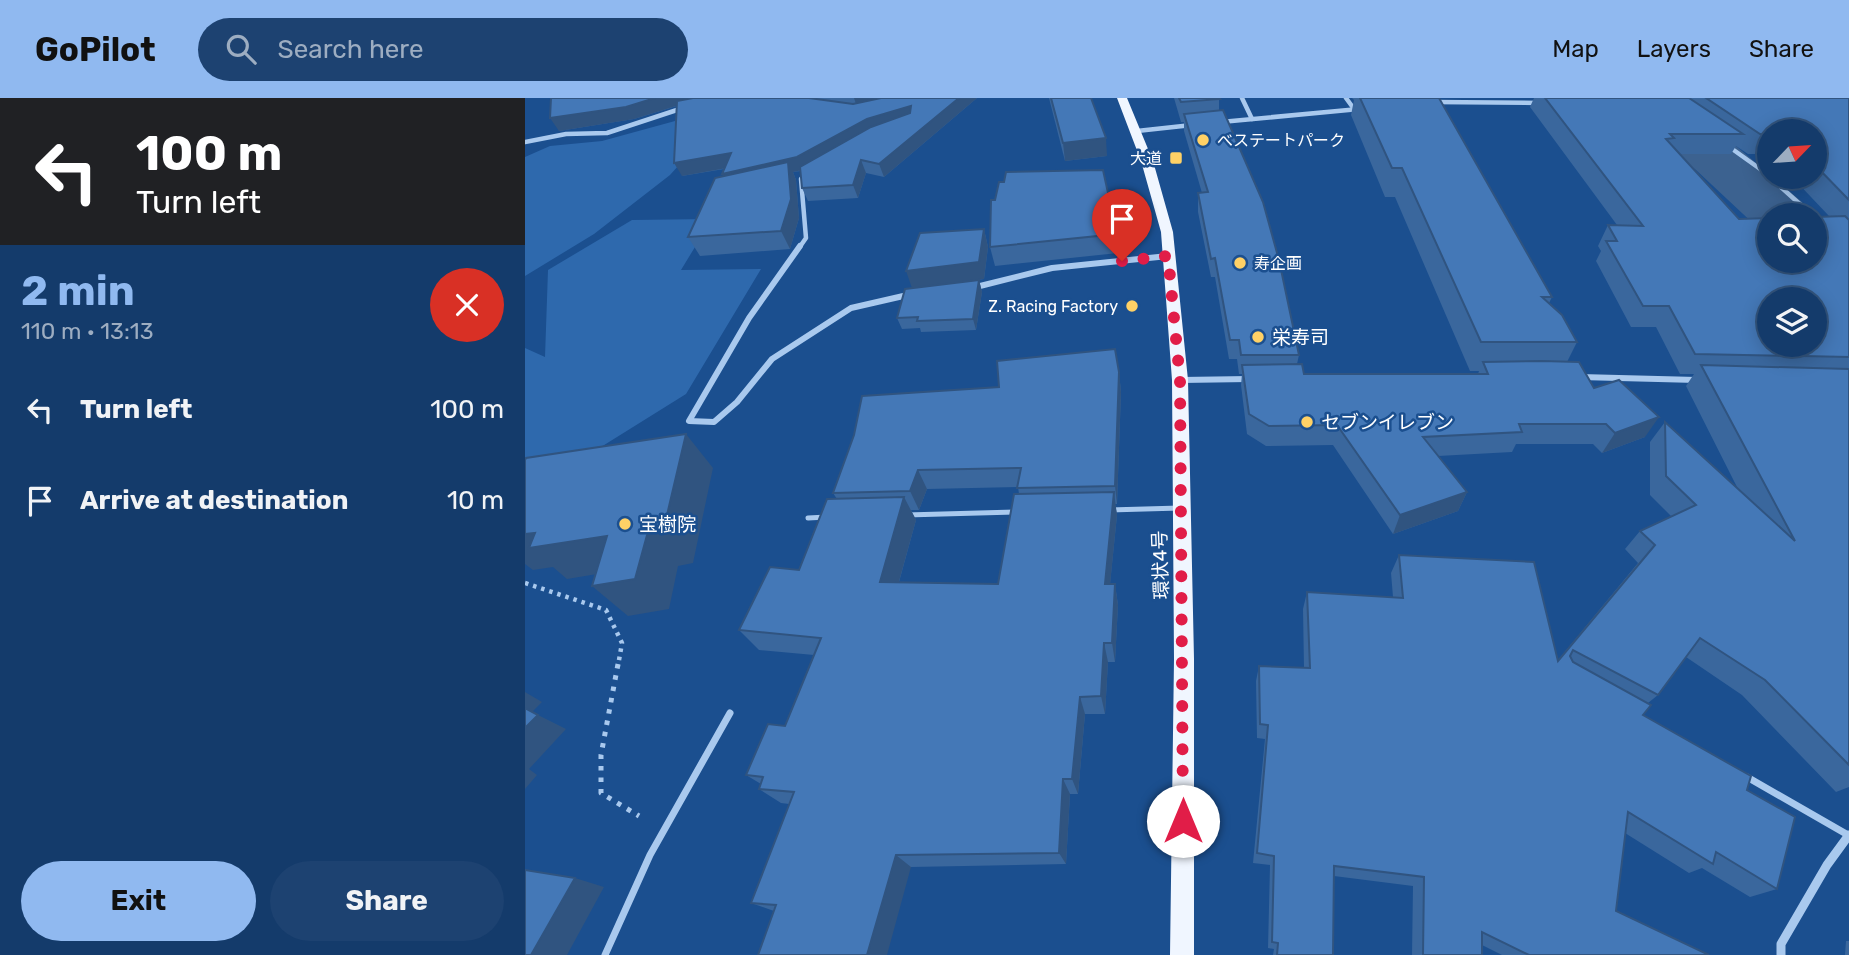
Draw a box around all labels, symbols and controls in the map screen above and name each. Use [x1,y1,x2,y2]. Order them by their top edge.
search box [198,18,688,81]
text: GoPilot [35,30,156,69]
icon: search [222,30,260,68]
text: Search here [278,34,423,65]
text: Map [1552,35,1599,63]
text: Layers [1637,35,1711,63]
text: Share [1749,35,1814,63]
north arrow [1757,119,1827,189]
map controls [1757,119,1827,357]
text: 100 m [136,124,282,182]
icon: left [21,126,112,217]
place label: べステートパーク [1217,131,1345,150]
marker: べステートパーク [1195,132,1211,148]
place label: 大道 [1130,149,1162,168]
marker: 大道 [1168,150,1184,166]
text: Turn left [136,183,261,221]
pin [1092,189,1152,261]
icon: arrive [1103,200,1141,238]
button: search [1757,203,1827,273]
place label: 寿企画 [1254,254,1302,273]
marker: 寿企画 [1232,255,1248,271]
text: 2 min [21,266,135,316]
button: close [430,268,504,342]
button: layers [1757,287,1827,357]
place label: Z. Racing Factory [988,297,1118,316]
marker: Z. Racing Factory [1124,298,1140,314]
text: 110 m · 13:13 [21,317,153,345]
place label: 栄寿司 [1272,326,1329,349]
marker: 栄寿司 [1250,329,1266,345]
icon: left [21,391,59,429]
text: Turn left [80,394,192,425]
text: 100 m [430,394,504,425]
place label: セブンイレブン [1321,411,1454,434]
marker: セブンイレブン [1299,414,1315,430]
icon: arrive [21,482,59,520]
text: Arrive at destination [80,485,348,516]
text: 10 m [447,485,504,516]
place label: 宝樹院 [639,513,696,536]
marker: 宝樹院 [617,516,633,532]
street label: 環状4号 [1148,530,1173,600]
position arrow [1146,784,1220,858]
button: Exit [21,861,256,941]
button: Share [270,861,504,941]

